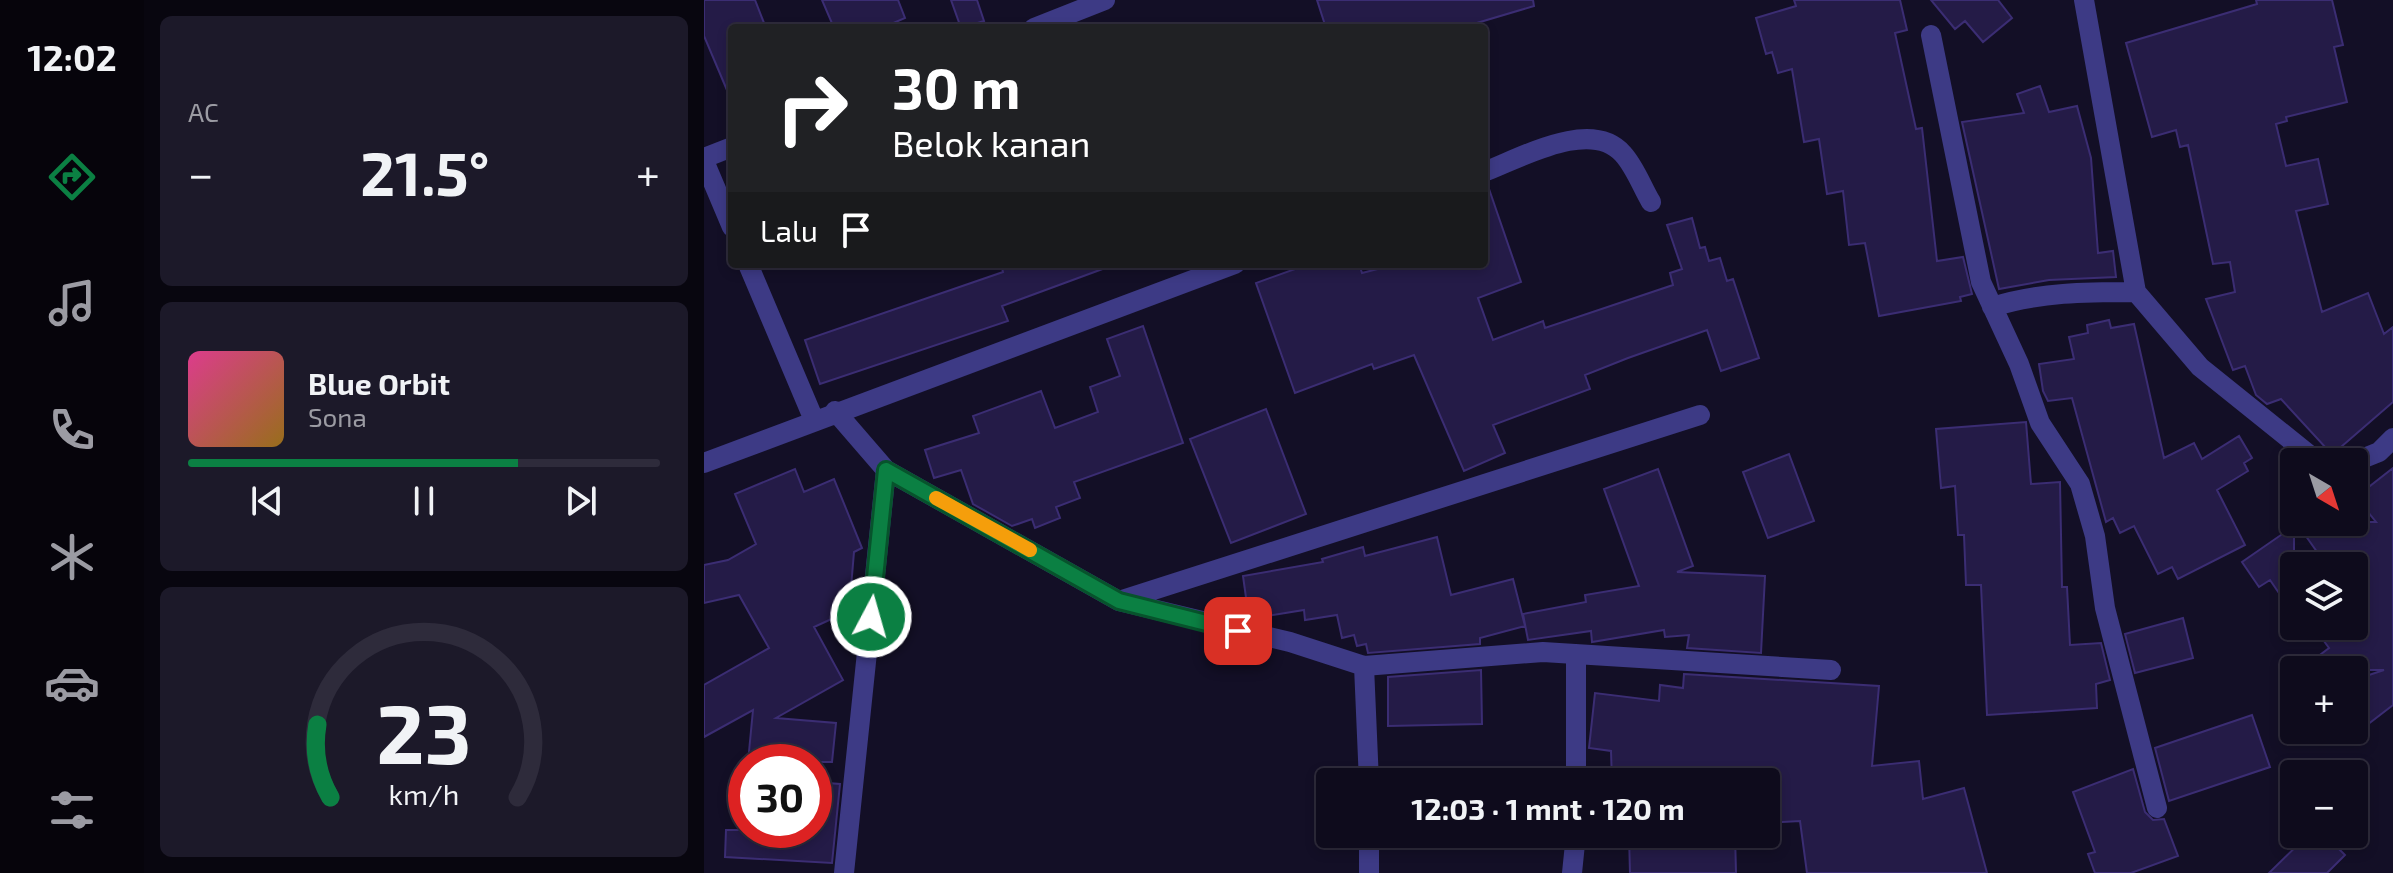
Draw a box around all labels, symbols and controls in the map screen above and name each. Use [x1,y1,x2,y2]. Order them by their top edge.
text: 12:02 [27,35,117,78]
text: 30 m [892,53,1021,120]
icon: right [760,56,864,160]
text: AC [188,96,219,127]
text: Belok kanan [892,121,1090,164]
text: 21.5° [360,136,489,208]
text: − [188,146,214,199]
text: + [636,146,660,199]
icon: directions [44,149,100,205]
icon: arrive [834,208,878,252]
text: Lalu [760,212,818,248]
icon: music [44,275,100,331]
text: Blue Orbit [308,365,450,401]
text: Sona [308,401,367,432]
icon: phone [44,402,100,458]
north arrow [2280,448,2368,536]
map controls [2280,448,2368,848]
icon: previous [245,479,289,523]
icon: pause [402,479,446,523]
icon: next [559,479,603,523]
icon: climate [44,529,100,585]
button: layers [2280,552,2368,640]
position arrow [829,575,913,659]
pin [1204,597,1272,665]
icon: arrive [1216,609,1260,653]
icon: car [44,655,100,711]
button: + [2280,656,2368,744]
text: 23 [376,681,472,781]
speed limit sign: 30 [728,744,832,848]
button: − [2280,760,2368,848]
text: km/h [389,776,459,811]
icon: filters [44,782,100,838]
text: 12:03 · 1 mnt · 120 m [1411,790,1685,826]

